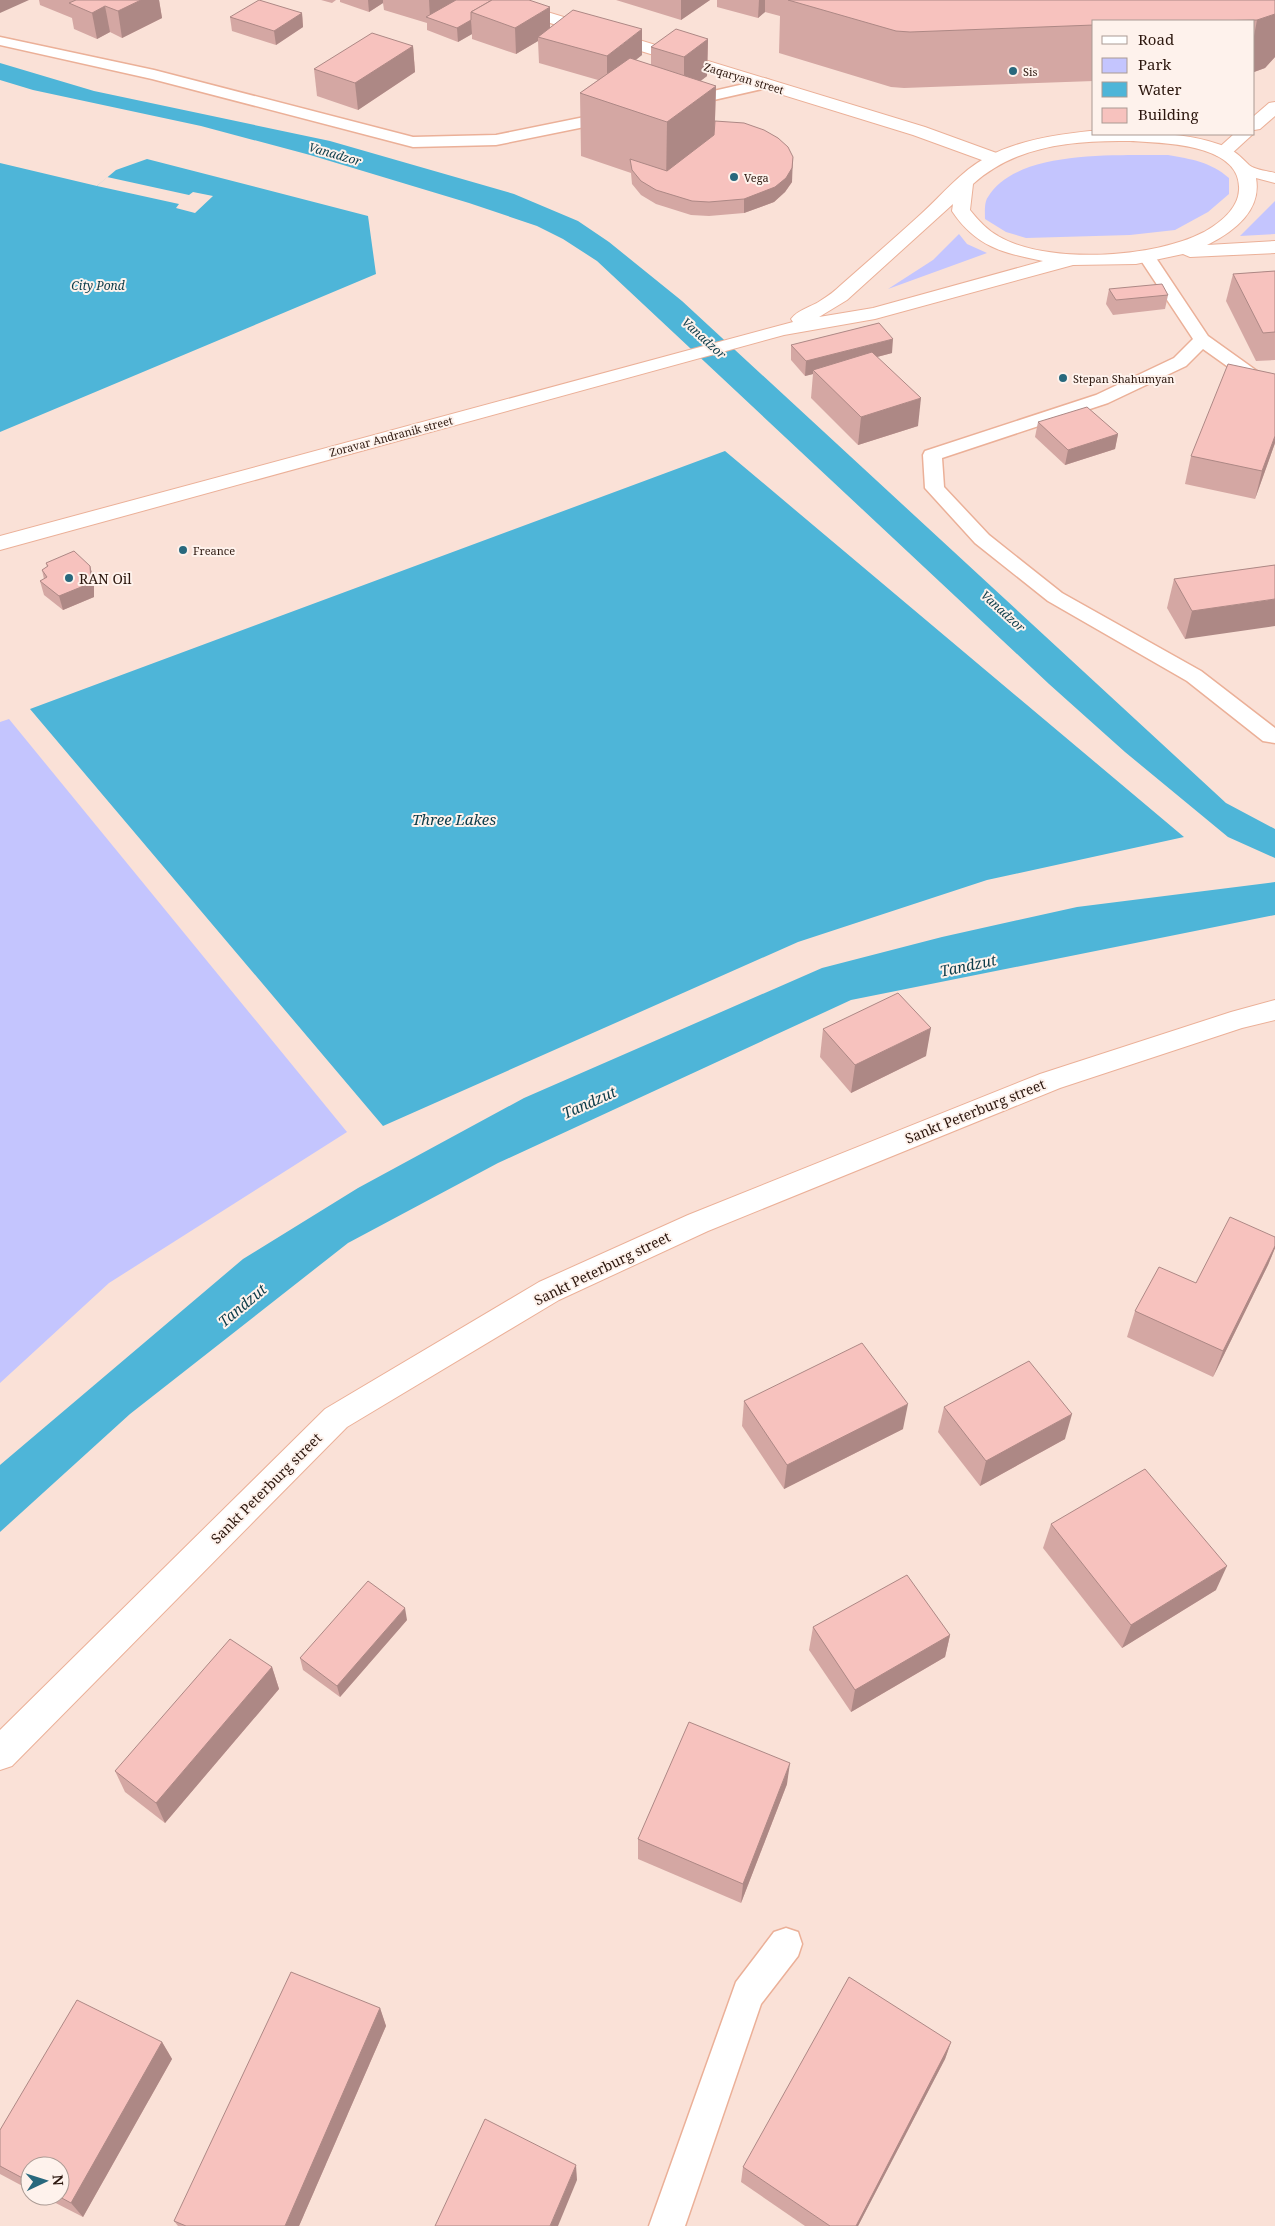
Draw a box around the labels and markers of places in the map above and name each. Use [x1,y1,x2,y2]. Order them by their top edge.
place label: Sis [1023,64,1038,79]
marker: Sis [1007,65,1019,77]
place label: Vega [744,170,769,185]
marker: Vega [728,171,740,183]
place label: Stepan Shahumyan [1073,371,1174,386]
marker: Stepan Shahumyan [1057,372,1069,384]
place label: Freance [193,543,235,558]
marker: Freance [177,544,189,556]
place label: RAN Oil [79,569,132,588]
marker: RAN Oil [63,572,75,584]

